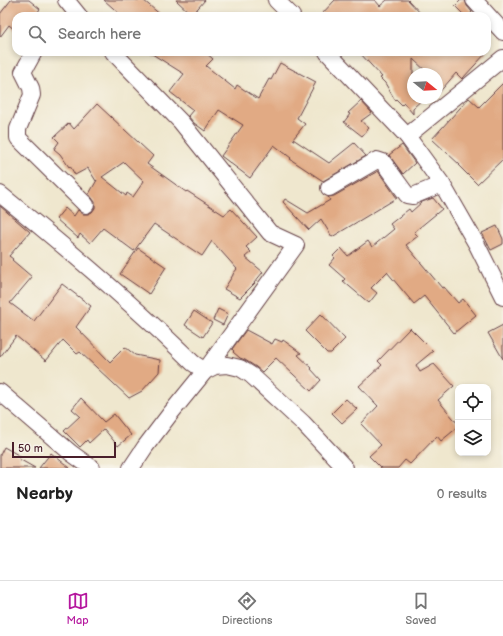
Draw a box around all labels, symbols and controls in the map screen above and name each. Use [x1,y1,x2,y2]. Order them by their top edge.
search box [12,12,491,56]
icon: search [26,23,48,45]
text: Search here [58,25,141,44]
north arrow [407,68,443,104]
map controls [455,384,491,456]
button: locate [455,384,491,420]
button: layers [455,420,491,456]
scale bar [12,440,116,459]
text: 50 m [18,442,43,455]
text: Nearby [16,484,73,504]
text: 0 results [437,486,487,502]
tab: Map [67,590,89,627]
tab: Directions [222,590,272,627]
tab: Saved [406,590,436,627]

